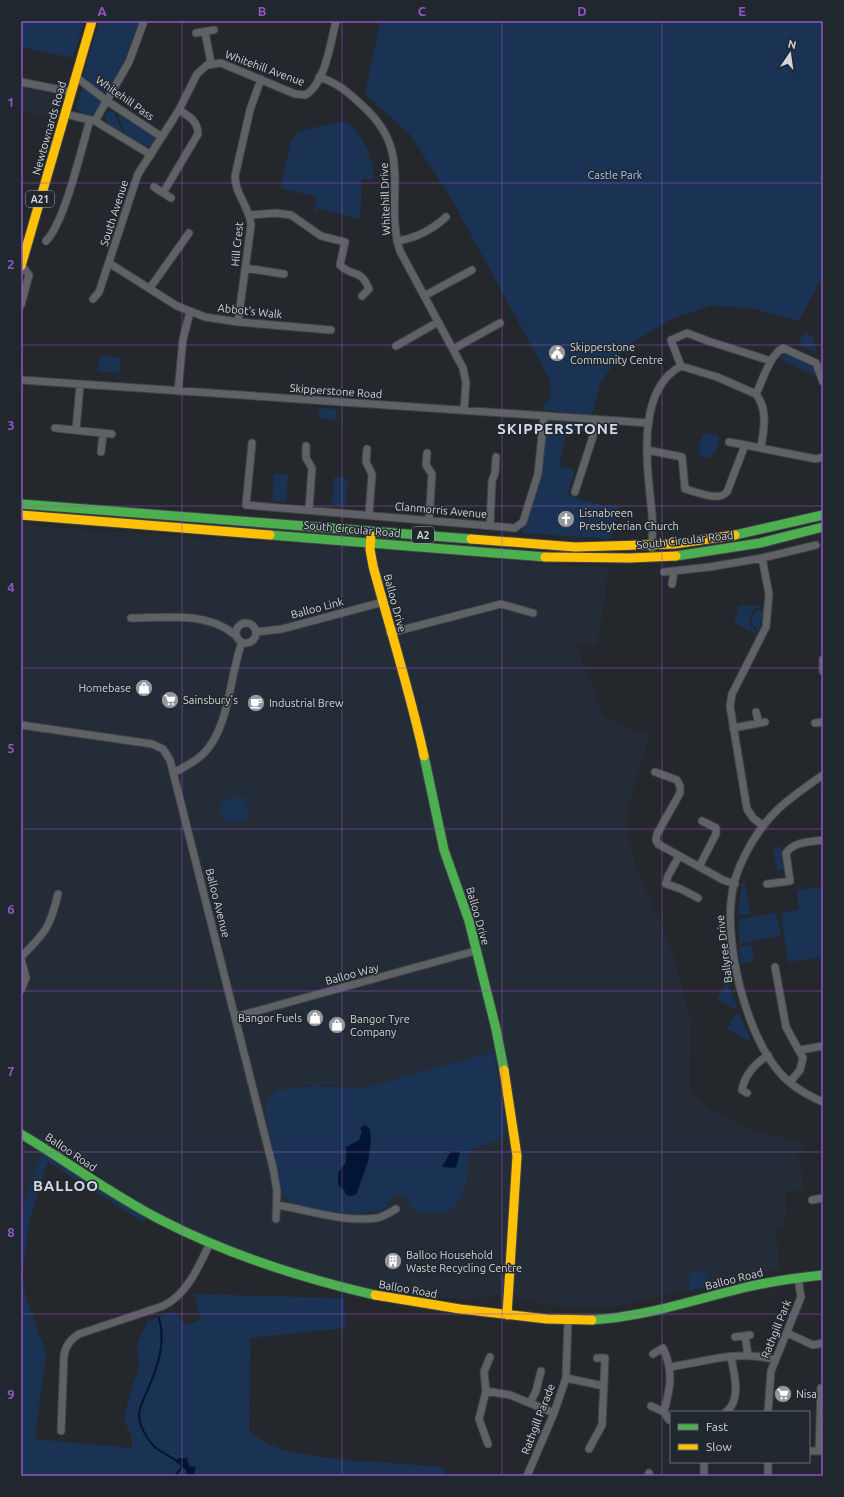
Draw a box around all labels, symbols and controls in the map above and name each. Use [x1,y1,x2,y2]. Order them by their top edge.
text: A [97,4,107,18]
text: B [258,4,267,18]
text: C [418,4,427,18]
text: D [577,4,587,18]
text: E [738,4,746,18]
north arrow [770,34,810,74]
text: N [787,37,798,51]
street label: Whitehill Avenue [224,48,306,88]
street label: Whitehill Pass [94,73,157,123]
street label: Newtownards Road [30,80,68,176]
text: 1 [7,95,15,109]
street label: Whitehill Drive [378,162,392,236]
park label: Castle Park [588,169,643,181]
street label: South Avenue [98,178,130,248]
road number: A21 [26,191,54,207]
street label: Hill Crest [229,220,245,267]
text: 2 [7,257,15,271]
street label: Abbot's Walk [217,302,283,320]
place label: Skipperstone Community Centre [570,341,663,366]
public building icon: Skipperstone Community Centre [547,343,567,363]
street label: Skipperstone Road [289,382,383,400]
text: 3 [7,418,15,432]
district label: SKIPPERSTONE [497,420,619,437]
street label: Clanmorris Avenue [394,500,488,520]
place label: Lisnabreen Presbyterian Church [579,507,679,532]
church icon: Lisnabreen Presbyterian Church [556,509,576,529]
street label: South Circular Road [303,519,401,539]
road number: A2 [412,527,434,543]
street label: South Circular Road [636,529,734,551]
street label: Balloo Drive [381,573,409,633]
text: 4 [7,580,15,594]
street label: Balloo Link [289,595,345,621]
shop icon: Homebase [134,678,154,698]
place label: Homebase [78,682,131,694]
supermarket icon: Sainsbury's [160,690,180,710]
cafe icon: Industrial Brew [246,693,266,713]
place label: Sainsbury's [183,694,238,706]
place label: Industrial Brew [269,697,344,709]
text: 5 [7,741,15,755]
street label: Balloo Avenue [204,867,232,939]
street label: Balloo Drive [464,886,492,946]
text: 6 [7,902,15,916]
street label: Ballyree Drive [714,914,734,984]
street label: Balloo Way [324,961,381,987]
shop icon: Bangor Fuels [305,1008,325,1028]
place label: Bangor Fuels [238,1012,302,1024]
place label: Bangor Tyre Company [350,1013,410,1038]
shop icon: Bangor Tyre Company [327,1015,347,1035]
text: 7 [7,1064,15,1078]
street label: Balloo Road [43,1130,99,1174]
district label: BALLOO [33,1177,99,1194]
text: 8 [7,1225,15,1239]
place label: Balloo Household Waste Recycling Centre [406,1249,522,1274]
building icon: Balloo Household Waste Recycling Centre [383,1251,403,1271]
street label: Balloo Road [704,1266,764,1292]
street label: Balloo Road [378,1278,438,1300]
street label: Rathgill Park [759,1297,793,1360]
street label: Rathgill Parade [519,1382,557,1456]
supermarket icon: Nisa [773,1384,793,1404]
text: 9 [7,1387,15,1401]
place label: Nisa [796,1388,817,1400]
legend [670,1411,810,1463]
text: Fast [706,1420,728,1433]
text: Slow [706,1440,732,1453]

